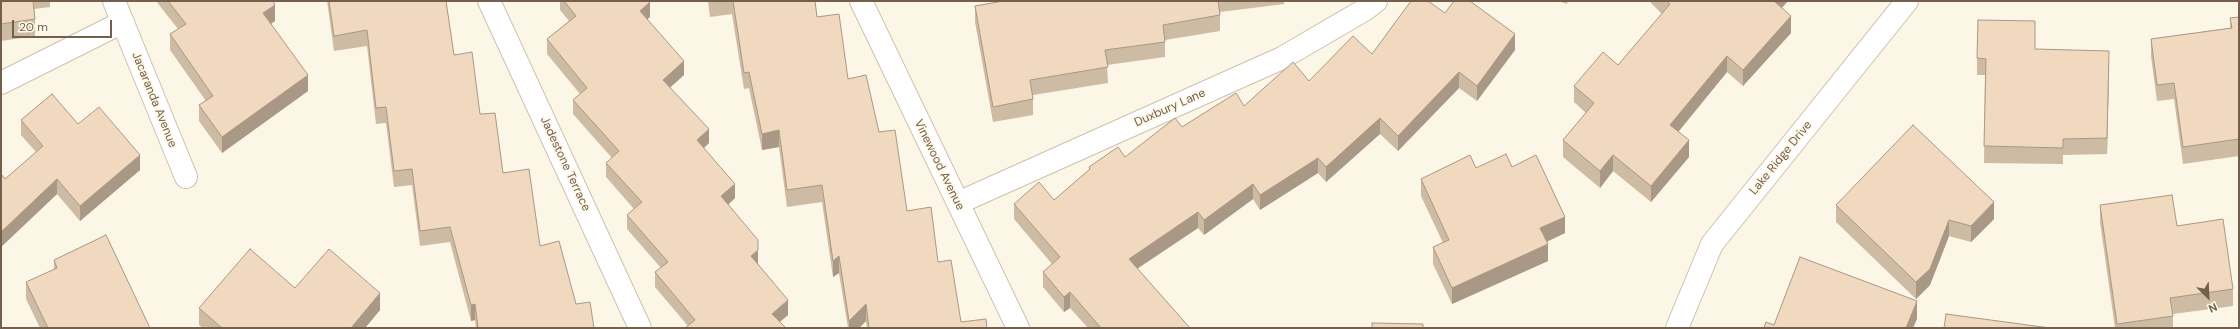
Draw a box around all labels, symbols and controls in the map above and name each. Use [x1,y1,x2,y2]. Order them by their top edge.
scale bar [14,12,114,38]
text: 20 m [19,19,48,35]
street label: Jacaranda Avenue [128,50,180,150]
street label: Duxbury Lane [1132,86,1208,130]
street label: Jadestone Terrace [537,114,593,214]
street label: Vinewood Avenue [911,117,967,213]
street label: Lake Ridge Drive [1747,118,1815,198]
north arrow [2188,277,2228,317]
text: N [2206,300,2219,316]

